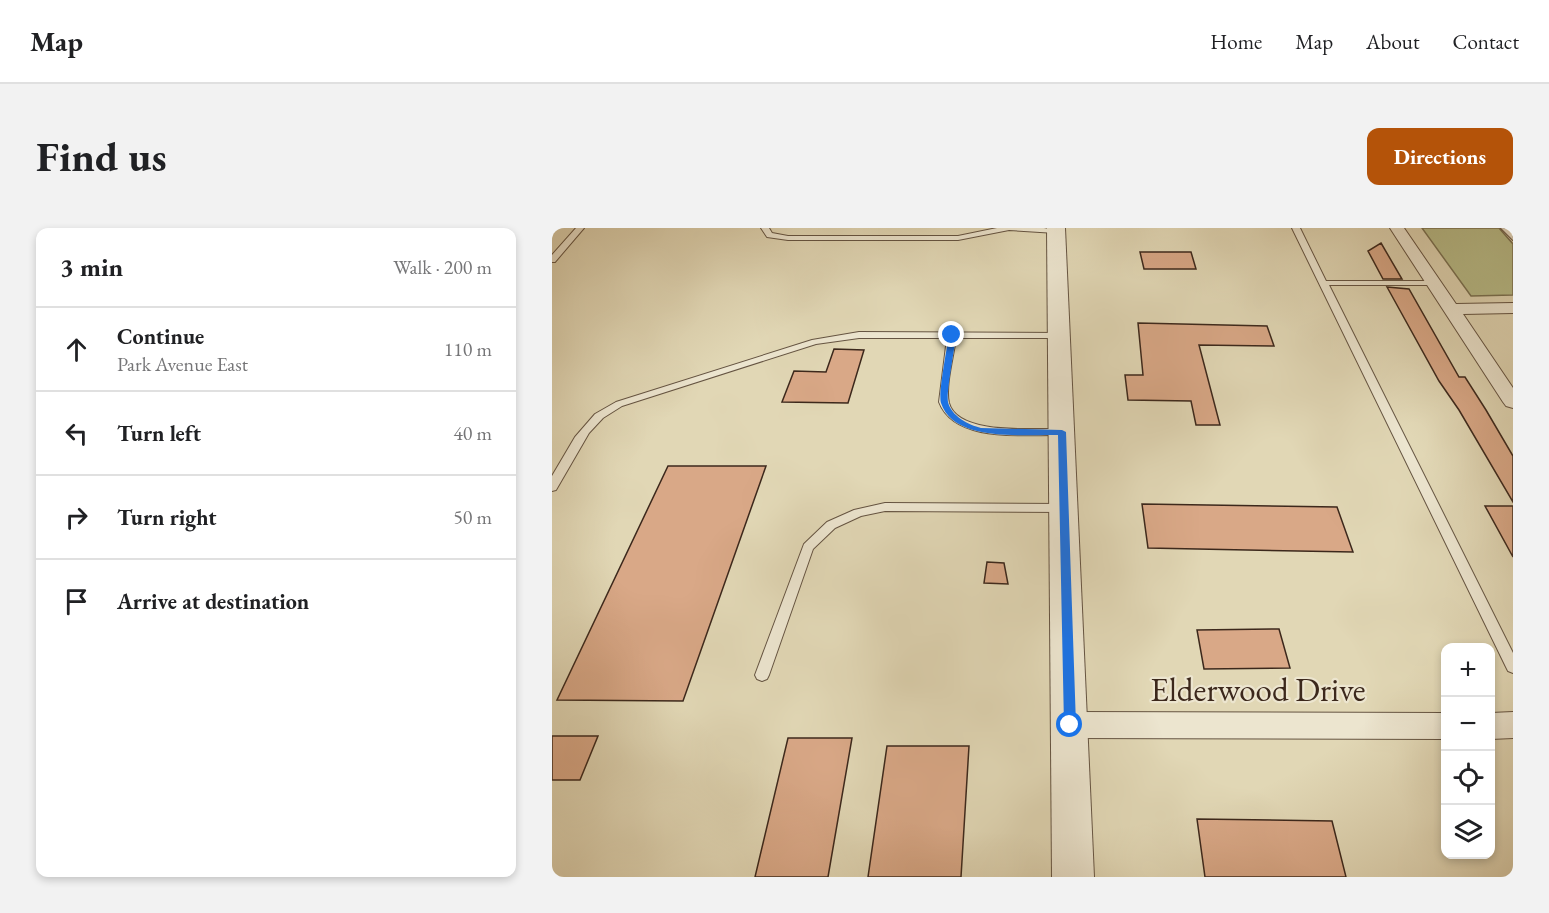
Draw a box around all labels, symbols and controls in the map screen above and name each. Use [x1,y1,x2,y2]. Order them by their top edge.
text: Map [30,23,83,59]
text: Home [1210,28,1262,55]
text: Map [1295,28,1333,55]
text: About [1366,28,1419,55]
text: Contact [1452,28,1519,55]
button: Directions [1367,128,1513,185]
text: Find us [36,129,167,184]
text: 3 min [60,250,123,284]
text: Walk · 200 m [393,254,492,280]
route end [938,321,964,347]
text: Continue [117,322,204,351]
icon: ahead [60,333,93,366]
text: 110 m [444,336,492,362]
text: Park Avenue East [117,351,248,377]
icon: left [60,417,93,450]
text: Turn left [117,419,201,448]
text: 40 m [453,420,492,446]
icon: right [60,501,93,534]
text: Turn right [117,503,216,532]
text: 50 m [453,504,492,530]
icon: arrive [60,585,93,618]
text: Arrive at destination [117,587,309,616]
map controls [1441,643,1495,859]
button: + [1441,643,1495,697]
street label: Elderwood Drive [1150,668,1366,711]
button: − [1441,697,1495,751]
route start [1056,711,1082,737]
button: locate [1441,751,1495,805]
button: layers [1441,805,1495,859]

